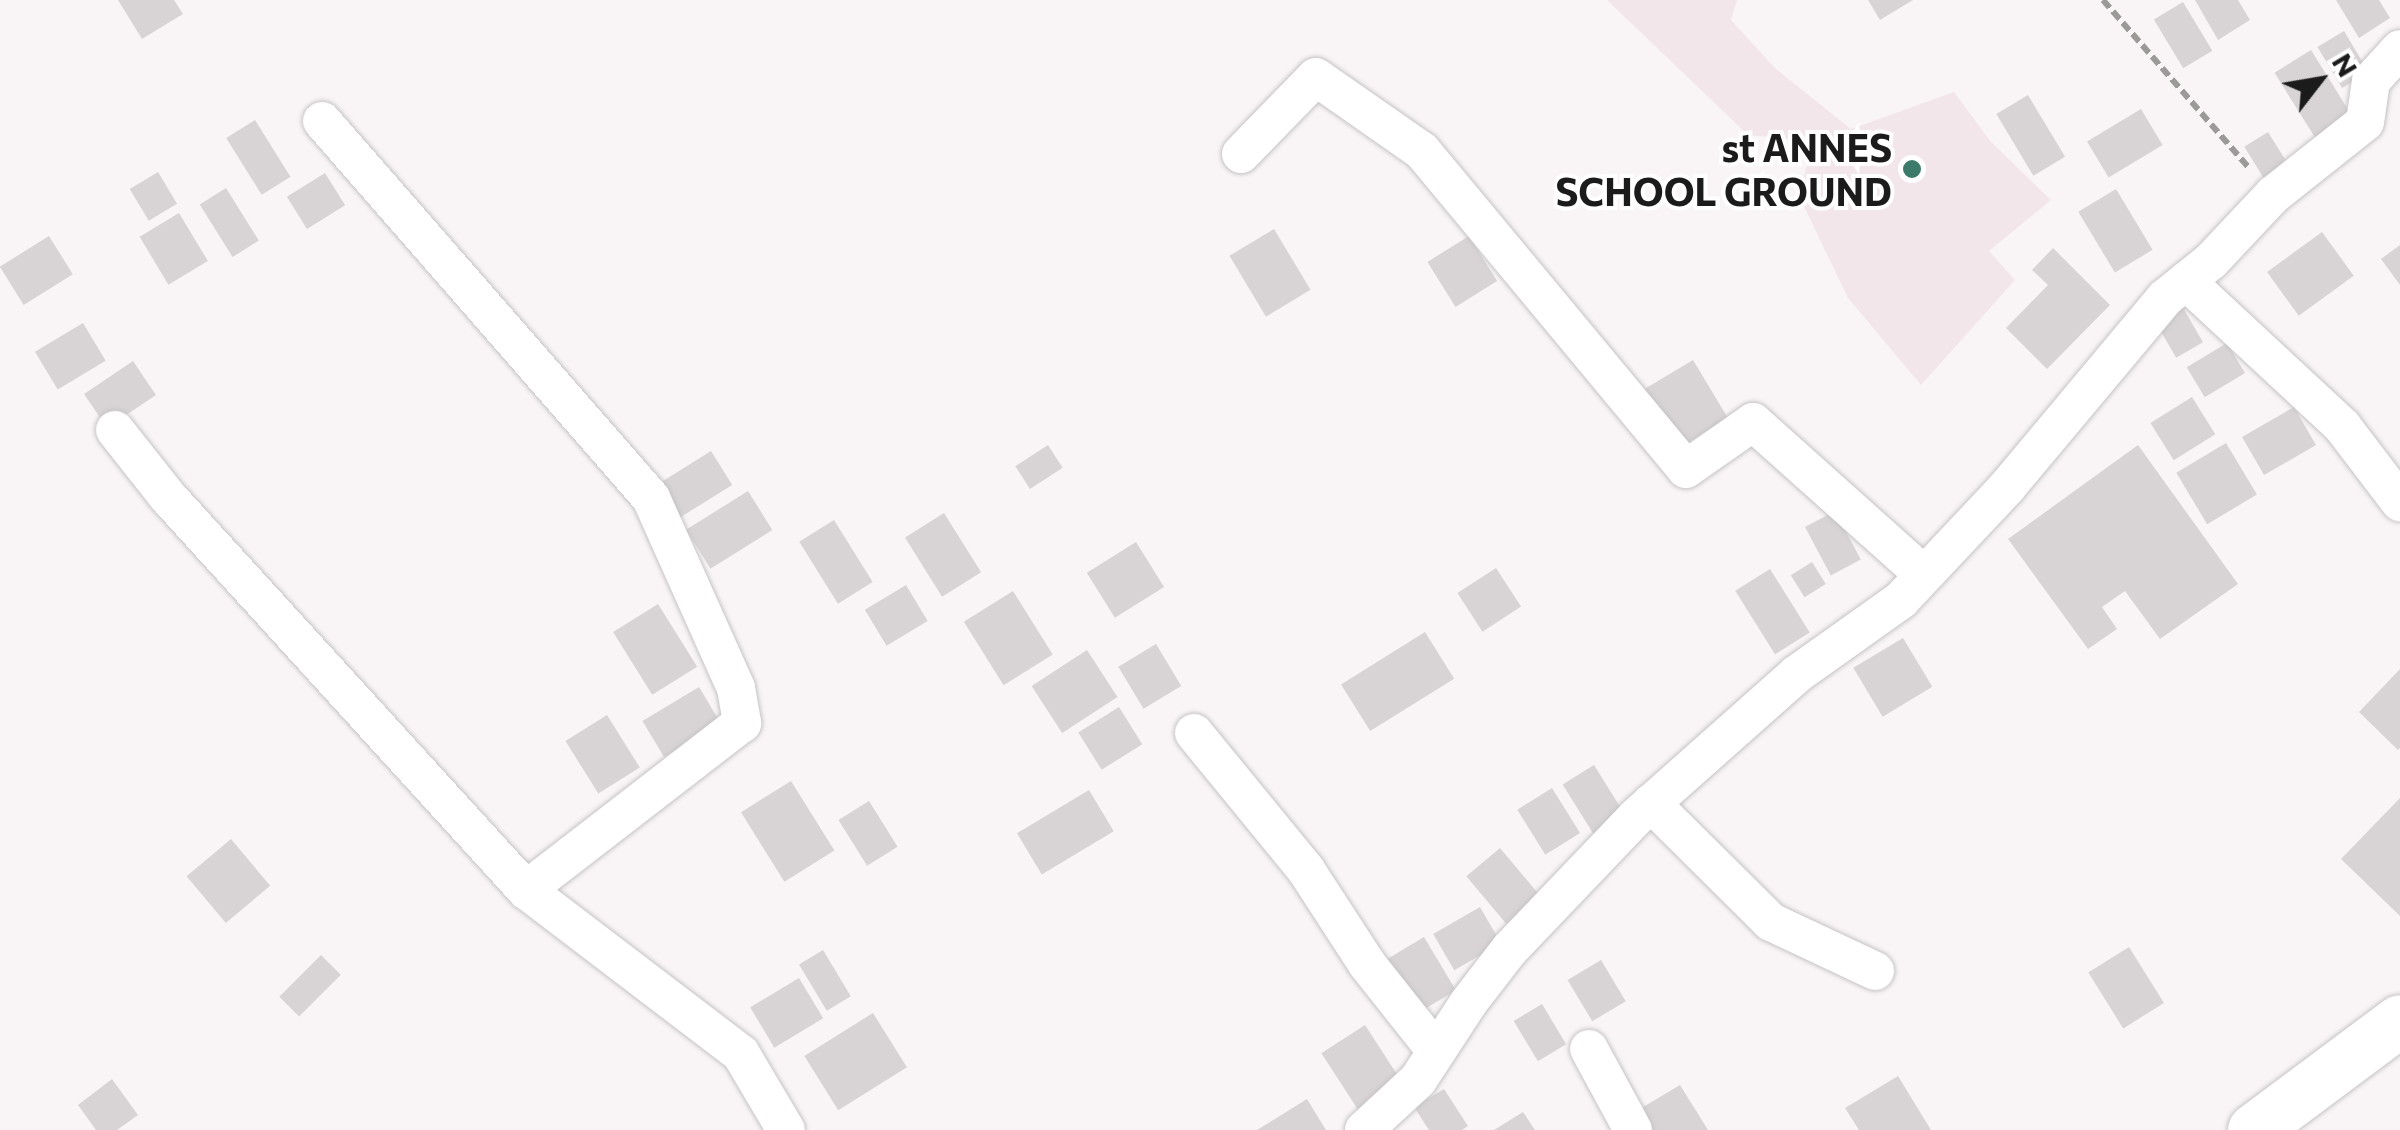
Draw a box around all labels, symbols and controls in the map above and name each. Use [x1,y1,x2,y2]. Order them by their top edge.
north arrow [2270,30,2370,130]
text: N [2326,47,2366,82]
place label: st ANNES SCHOOL GROUND [1555,124,1892,213]
marker: st ANNES SCHOOL GROUND [1901,158,1923,180]

